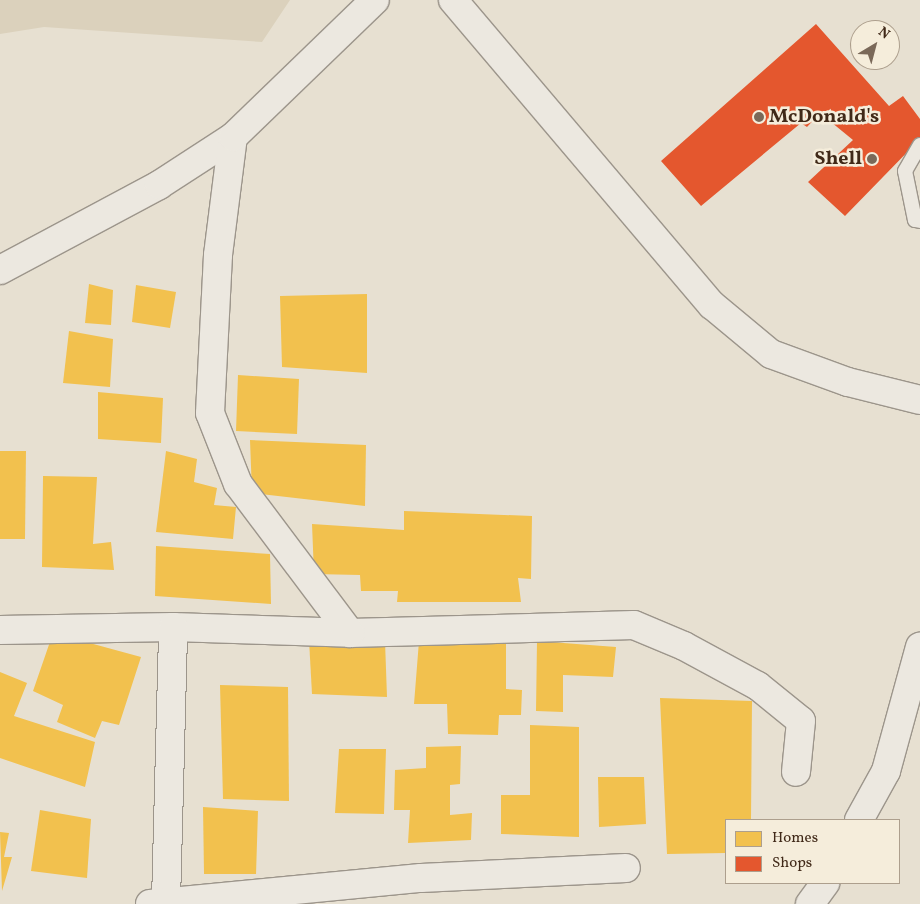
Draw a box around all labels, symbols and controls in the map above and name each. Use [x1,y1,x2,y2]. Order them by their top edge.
north arrow [850,20,900,70]
text: N [874,23,893,44]
place label: McDonald's [769,105,879,129]
marker: McDonald's [753,111,765,123]
place label: Shell [814,147,862,171]
marker: Shell [866,153,878,165]
legend [725,819,900,884]
text: Homes [772,828,818,849]
text: Shops [772,853,812,874]

